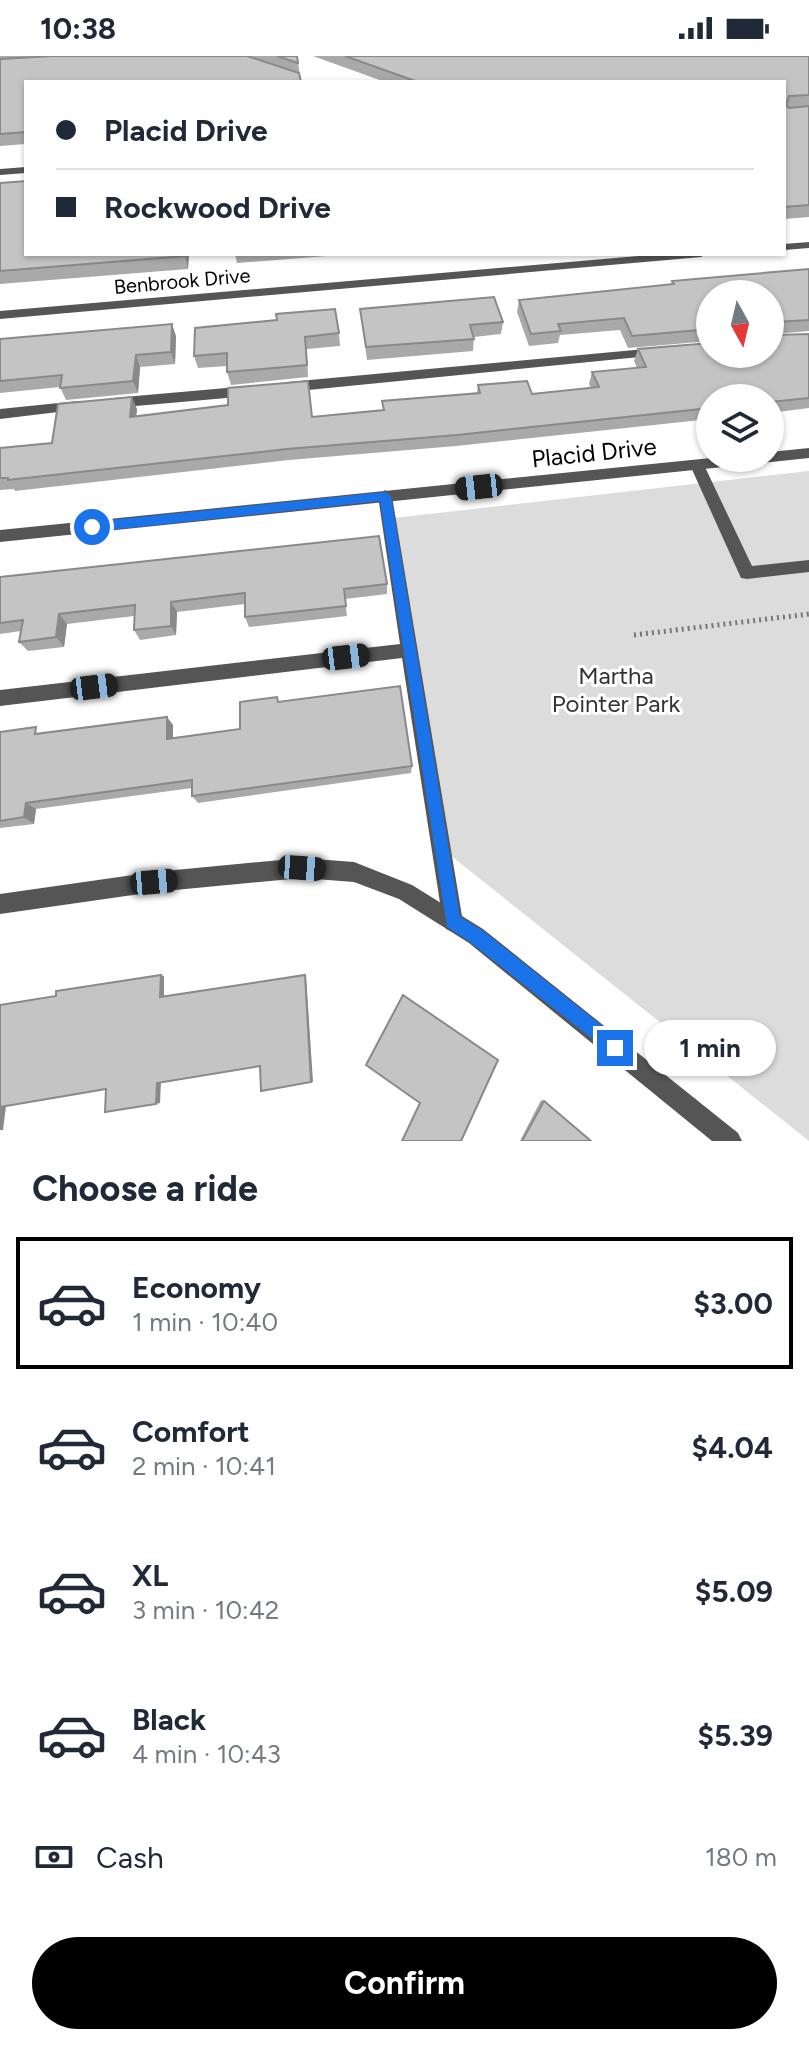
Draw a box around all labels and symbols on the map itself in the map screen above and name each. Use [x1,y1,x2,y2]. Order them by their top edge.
street label: Benbrook Drive [113,263,251,299]
north arrow [696,280,784,368]
street label: Placid Drive [530,432,658,473]
car [454,473,504,501]
route start [74,509,110,545]
car [321,642,371,672]
park label: Martha Pointer Park [552,661,681,718]
car [69,672,119,702]
car [277,854,327,882]
car [129,868,179,896]
callout: 1 min [643,1020,775,1076]
route end [597,1030,633,1066]

